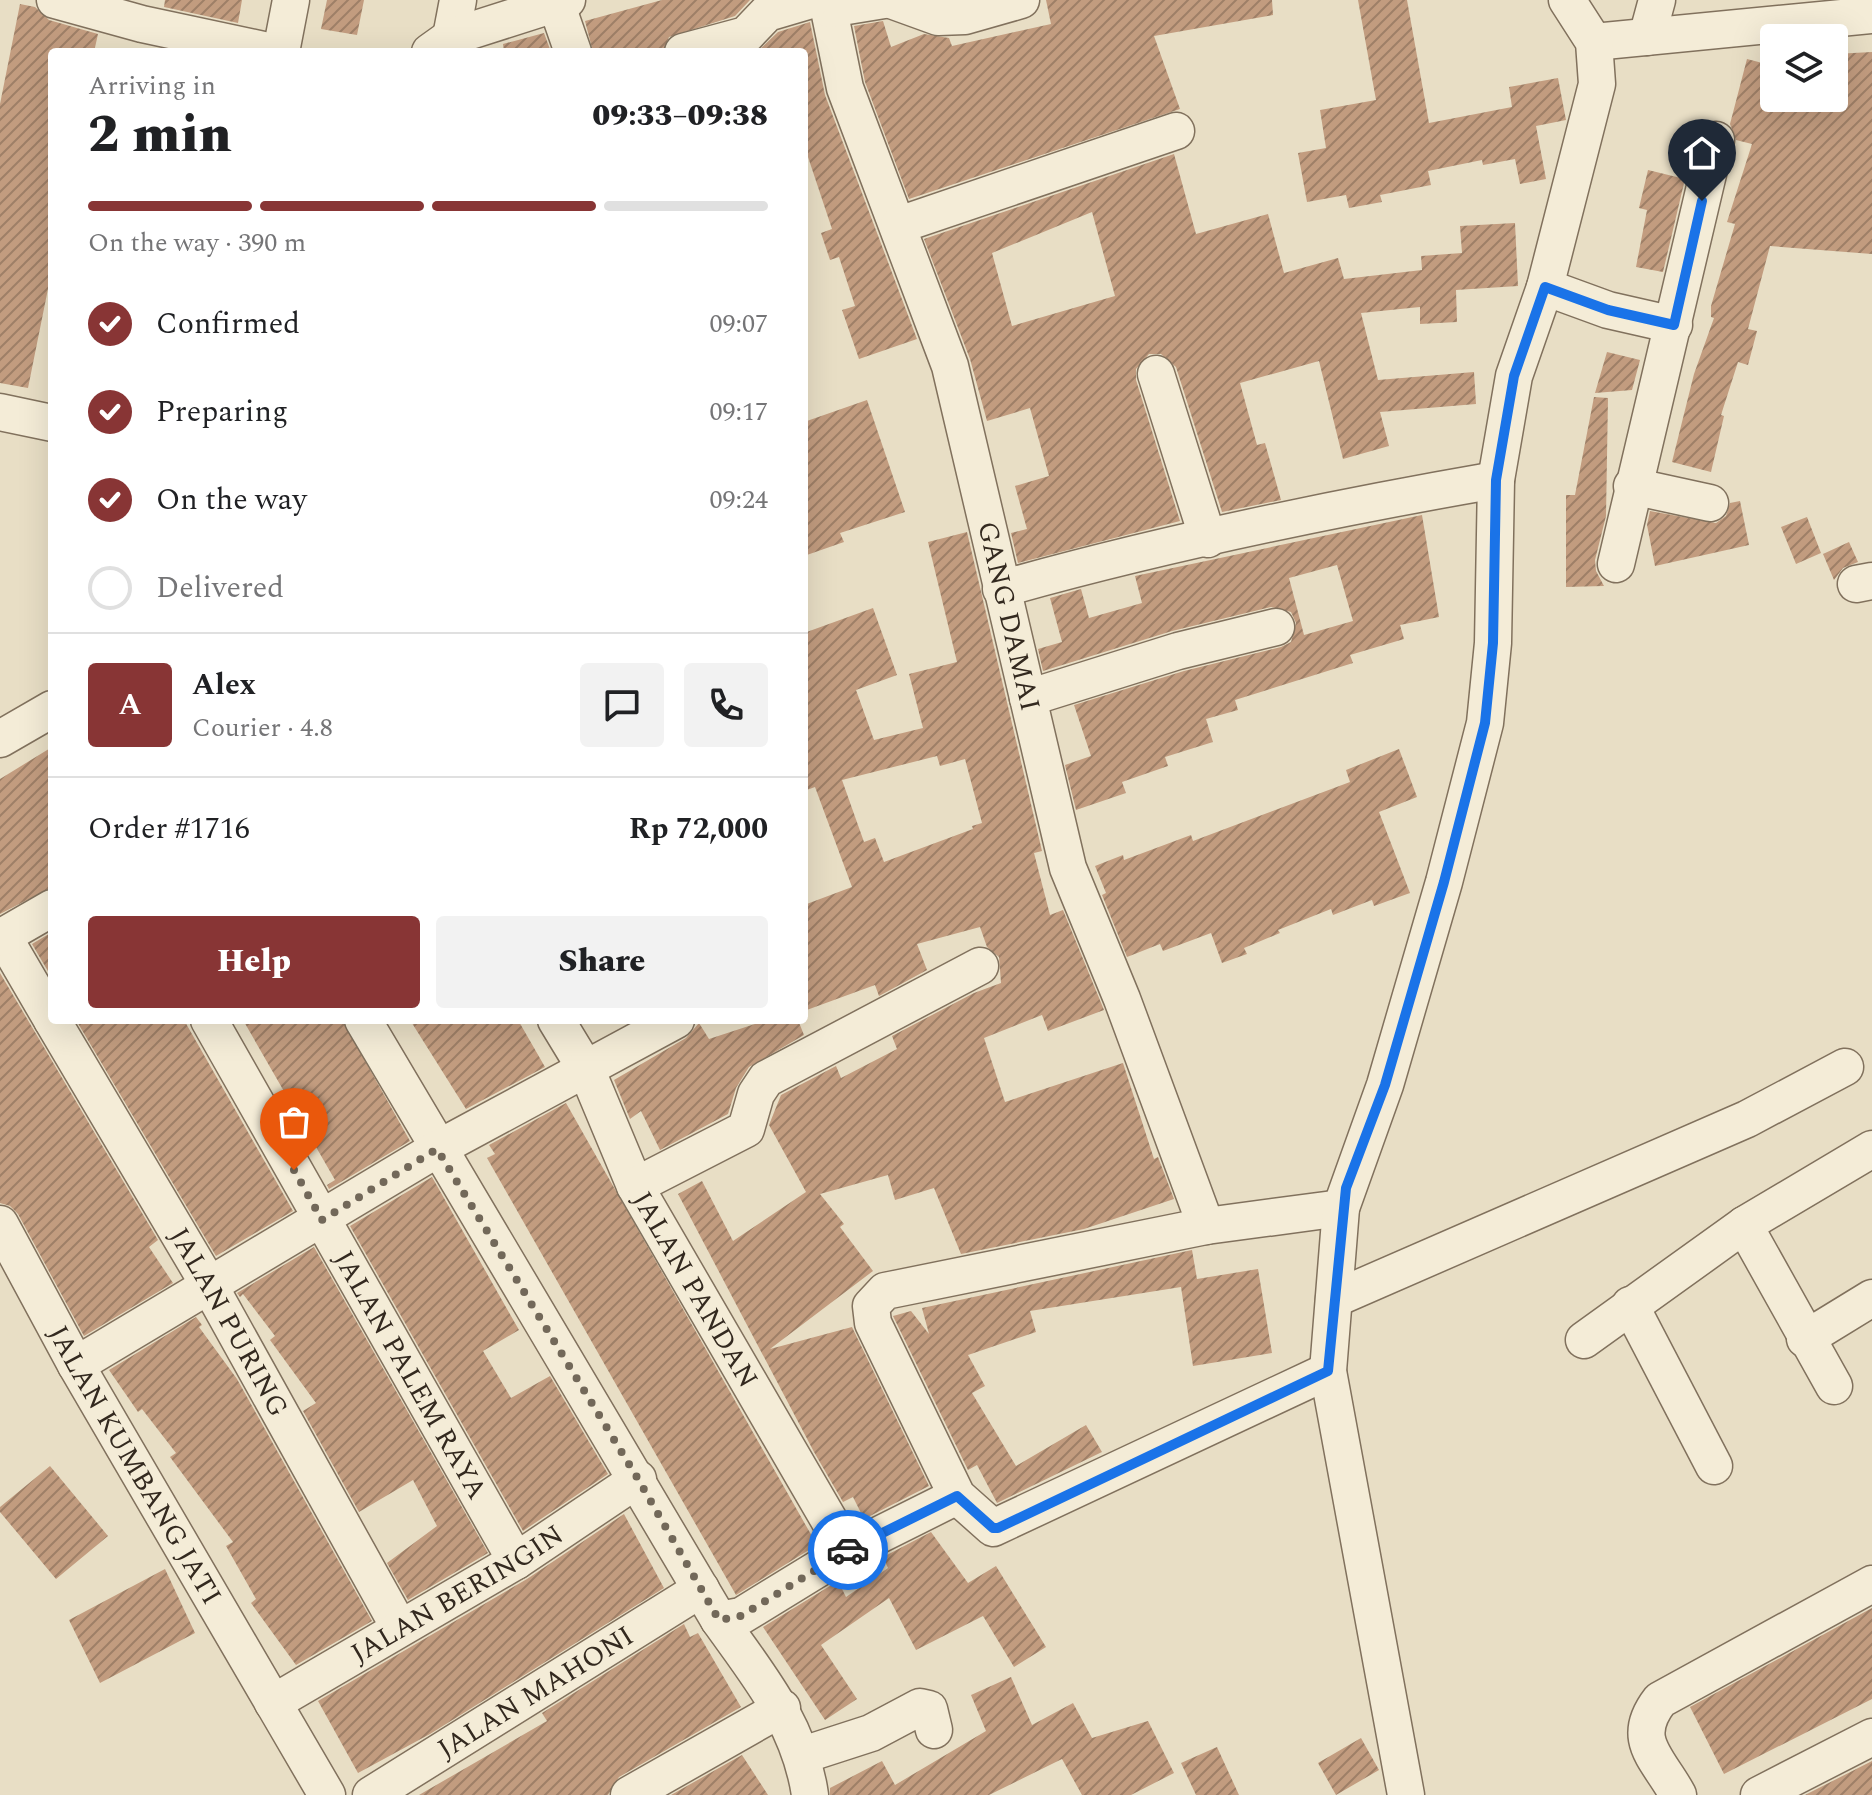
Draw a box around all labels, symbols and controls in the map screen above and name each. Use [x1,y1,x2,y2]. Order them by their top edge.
map controls [1760,24,1848,112]
button: layers [1760,24,1848,112]
text: Arriving in [88,66,216,106]
text: 09:33–09:38 [592,93,768,139]
text: 2 min [88,96,232,175]
pin [1668,119,1736,201]
icon: home [1680,131,1724,175]
text: On the way · 390 m [88,223,306,263]
text: Confirmed [156,301,300,347]
icon: check [88,302,132,346]
text: 09:07 [709,304,768,344]
text: Preparing [156,389,288,435]
icon: check [88,390,132,434]
text: 09:17 [709,392,768,432]
text: On the way [156,477,307,523]
icon: check [88,478,132,522]
text: 09:24 [709,480,768,520]
street label: GANG DAMAI [966,517,1052,715]
text: Delivered [156,565,284,611]
text: Alex [192,662,256,708]
button: chat [580,663,664,747]
button: phone [684,663,768,747]
text: A [118,682,142,728]
text: Courier · 4.8 [192,708,333,748]
text: Order #1716 [88,806,250,852]
text: Rp 72,000 [629,806,768,852]
button: Help [88,916,420,1008]
button: Share [436,916,768,1008]
pin [260,1088,328,1170]
icon: bag [272,1100,316,1144]
street label: JALAN PANDAN [621,1183,769,1396]
street label: JALAN PURING [158,1219,300,1425]
street label: JALAN PALEM RAYA [322,1242,498,1508]
street label: JALAN KUMBANG JATI [37,1317,233,1613]
courier [808,1510,888,1590]
street label: JALAN BERINGIN [343,1513,572,1675]
icon: car [826,1528,870,1572]
street label: JALAN MAHONI [429,1615,642,1770]

